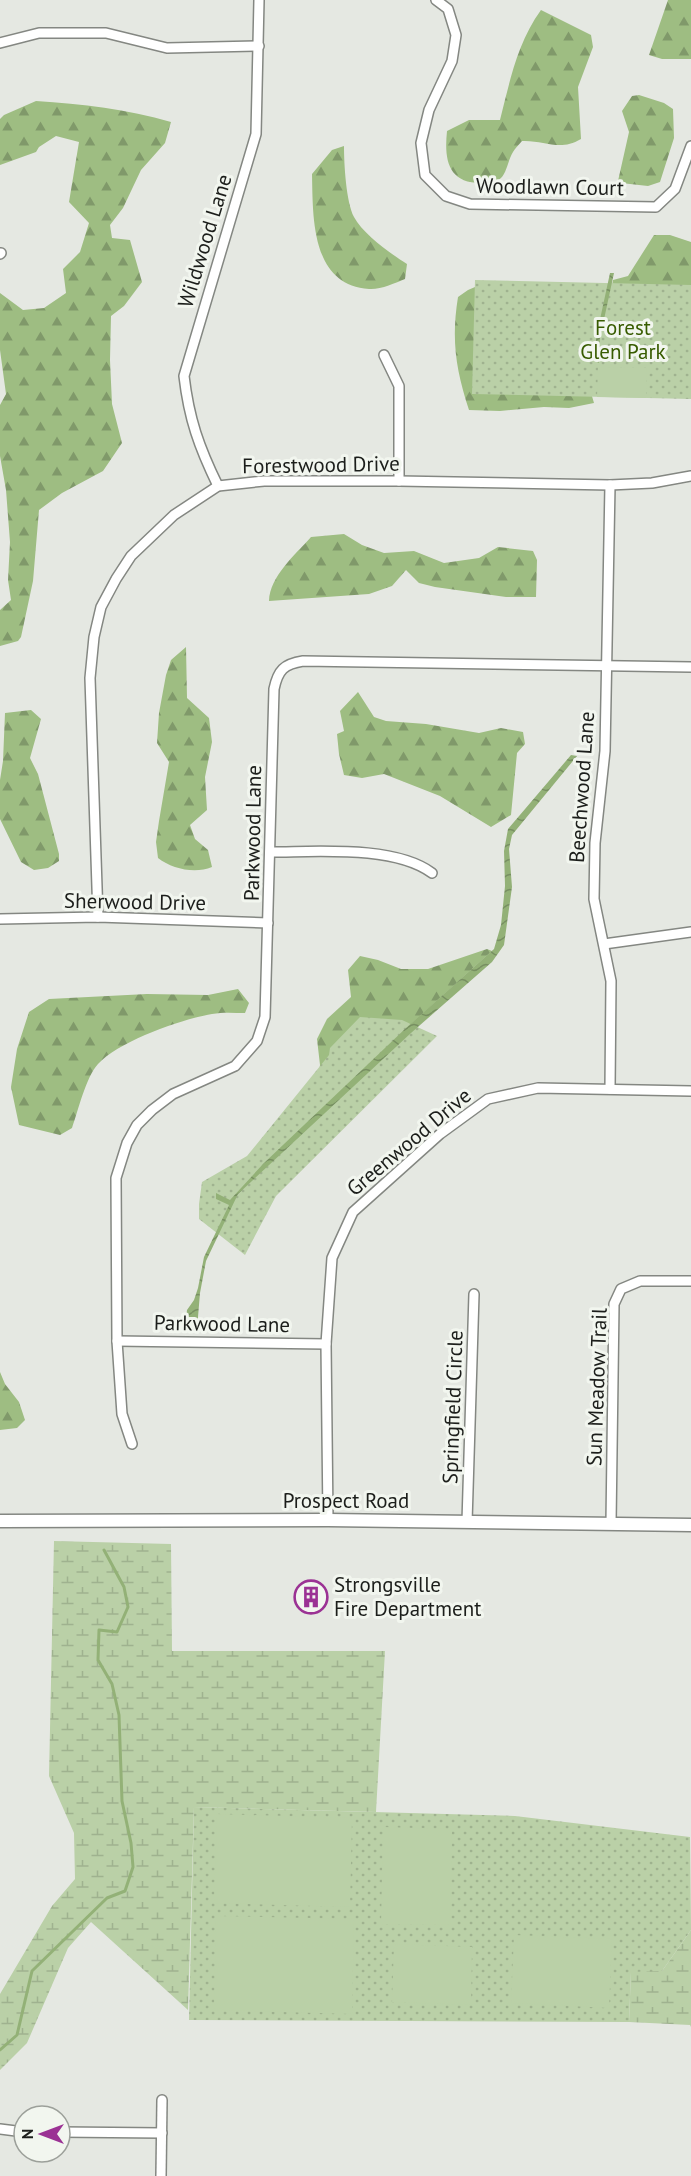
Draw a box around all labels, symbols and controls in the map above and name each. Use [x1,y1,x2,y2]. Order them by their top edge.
street label: Wildwood Lane [171,171,238,311]
street label: Woodlawn Court [476,172,624,201]
park label: Forest Glen Park [580,314,666,365]
street label: Forestwood Drive [242,450,400,479]
street label: Beechwood Lane [563,710,600,864]
street label: Parkwood Lane [238,765,267,901]
street label: Sherwood Drive [64,887,206,916]
street label: Greenwood Drive [341,1082,476,1202]
street label: Sun Meadow Trail [580,1307,613,1467]
street label: Parkwood Lane [154,1309,290,1338]
street label: Springfield Circle [436,1329,469,1484]
street label: Prospect Road [283,1487,409,1514]
place label: Strongsville Fire Department [334,1571,481,1622]
building icon: Strongsville Fire Department [293,1579,329,1615]
north arrow [12,2104,72,2164]
text: N [17,2129,37,2139]

